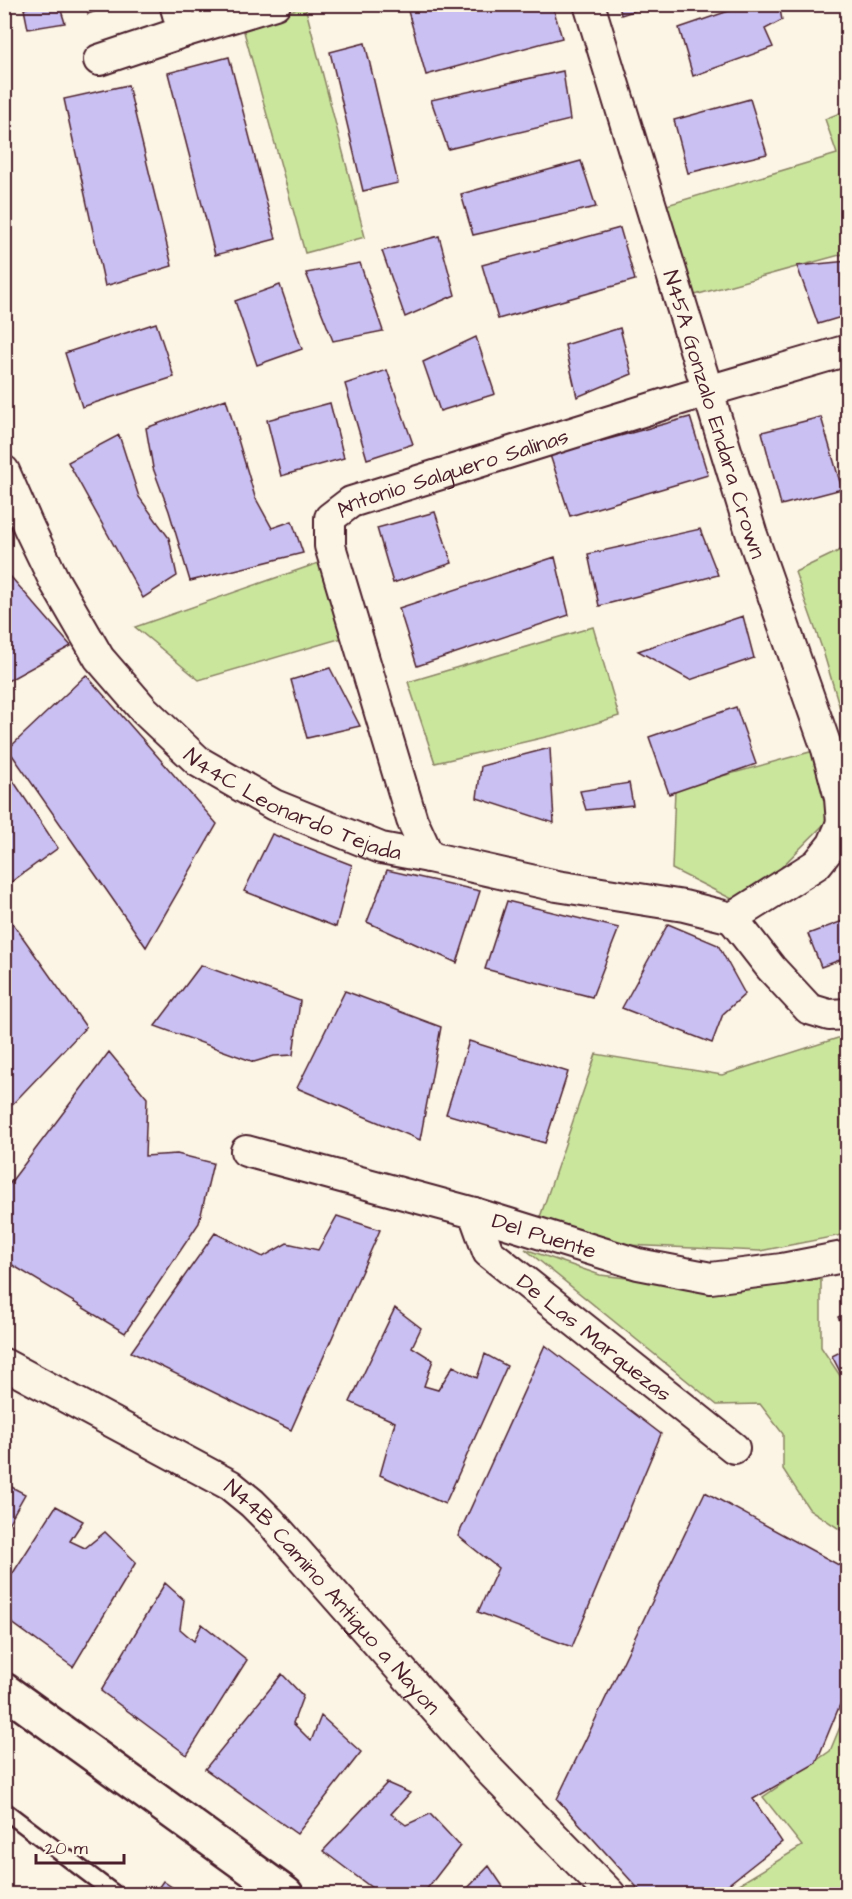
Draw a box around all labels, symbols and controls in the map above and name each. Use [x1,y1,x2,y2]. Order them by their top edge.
street label: N45A Gonzalo Endara Crown [655,267,773,563]
street label: Antonio Salguero Salinas [329,421,573,526]
street label: N44C Leonardo Tejada [176,741,404,869]
street label: Del Puente [488,1206,600,1267]
street label: De Las Marquezas [510,1267,678,1410]
street label: N44B Camino Antiguo a Nayon [217,1472,447,1722]
scale bar [36,1827,124,1865]
text: 20 m [45,1836,88,1861]

